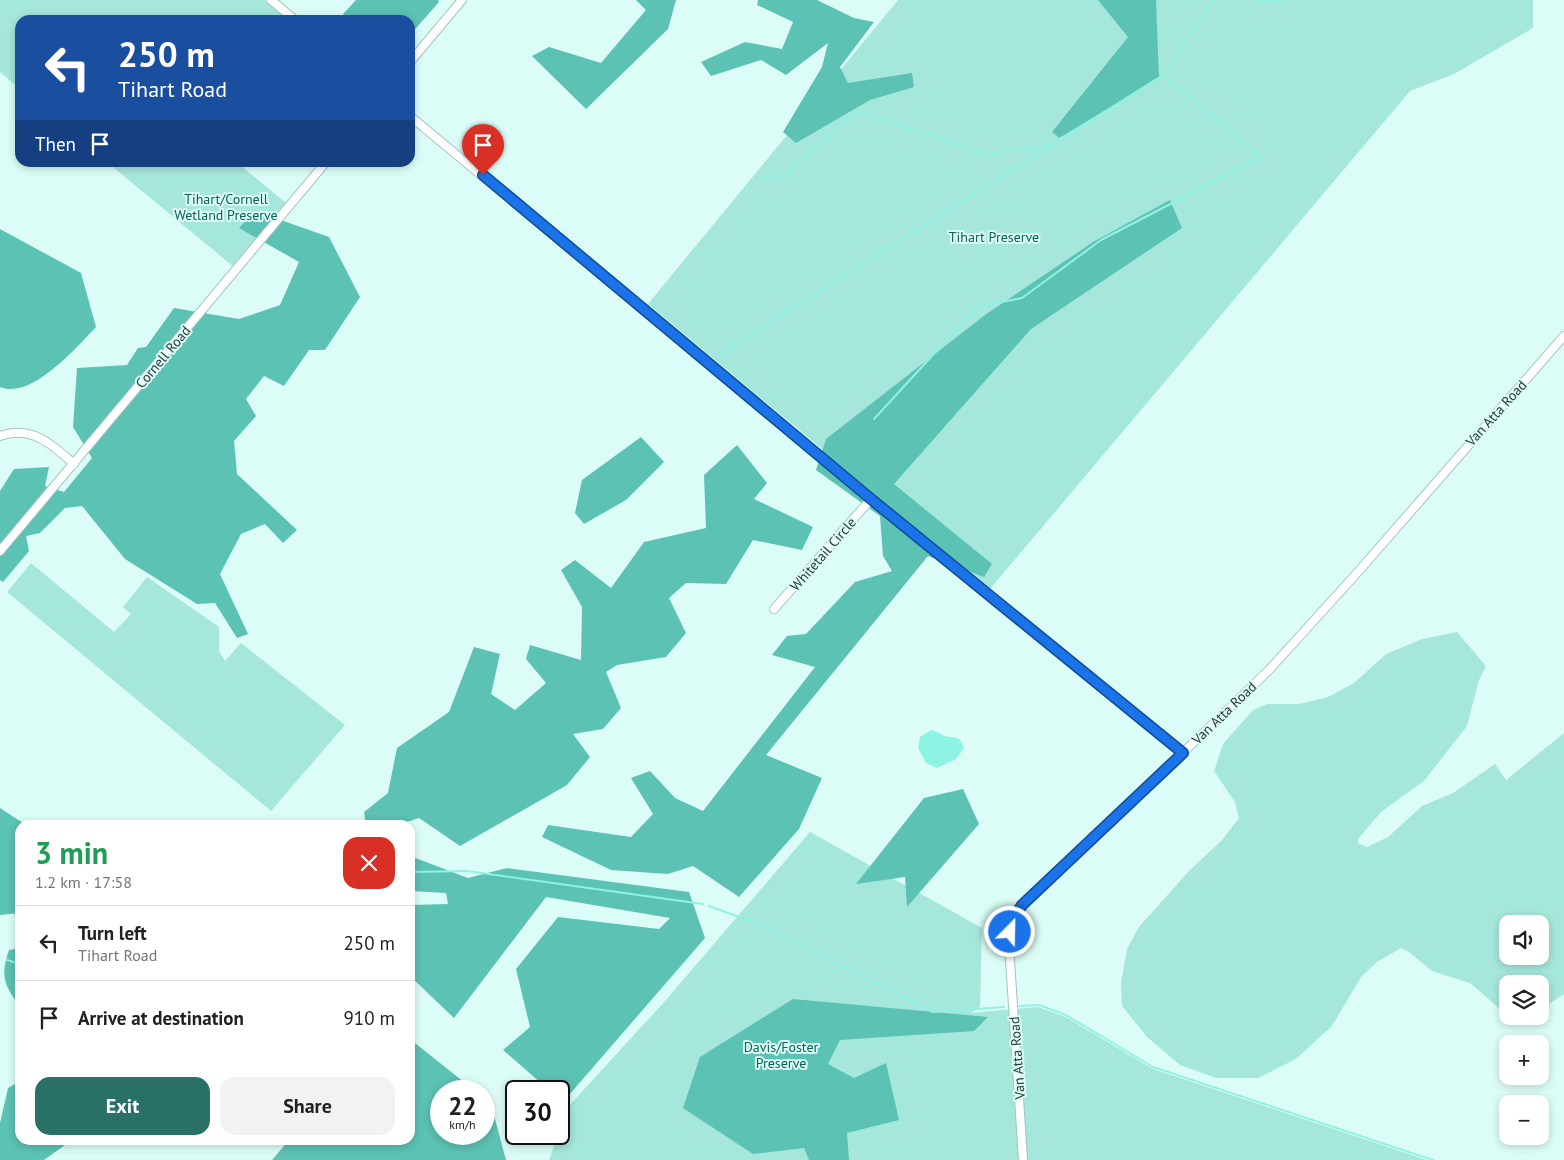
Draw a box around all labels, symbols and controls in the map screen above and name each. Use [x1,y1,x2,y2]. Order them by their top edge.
text: 250 m [118,31,215,77]
icon: left [35,35,100,100]
text: Tihart Road [118,75,227,103]
pin [462,124,504,175]
icon: arrive [86,130,114,158]
icon: arrive [469,131,497,159]
text: Then [35,132,76,156]
park label: Tihart/Cornell Wetland Preserve [174,190,278,224]
park label: Tihart Preserve [949,228,1039,246]
street label: Cornell Road [132,322,194,392]
street label: Van Atta Road [1461,376,1530,451]
street label: Whitetail Circle [786,513,860,595]
street label: Van Atta Road [1187,678,1260,749]
text: 3 min [35,833,108,872]
button: close [343,837,395,889]
text: 1.2 km · 17:58 [35,872,132,892]
position arrow [983,905,1035,957]
map controls [1499,915,1549,1145]
button: sound [1499,915,1549,965]
text: Turn left [78,921,147,945]
icon: left [35,929,63,957]
text: 250 m [343,931,395,955]
text: Tihart Road [78,945,157,965]
button: layers [1499,975,1549,1025]
icon: arrive [35,1004,63,1032]
text: Arrive at destination [78,1006,244,1030]
text: 910 m [343,1006,395,1030]
street label: Van Atta Road [1005,1016,1029,1101]
button: + [1499,1035,1549,1085]
park label: Davis/Foster Preserve [744,1038,819,1072]
button: Exit [35,1077,210,1135]
button: Share [220,1077,395,1135]
speed limit sign: 30 [505,1080,570,1145]
text: 22 [448,1090,477,1122]
button: − [1499,1095,1549,1145]
text: km/h [449,1117,476,1132]

